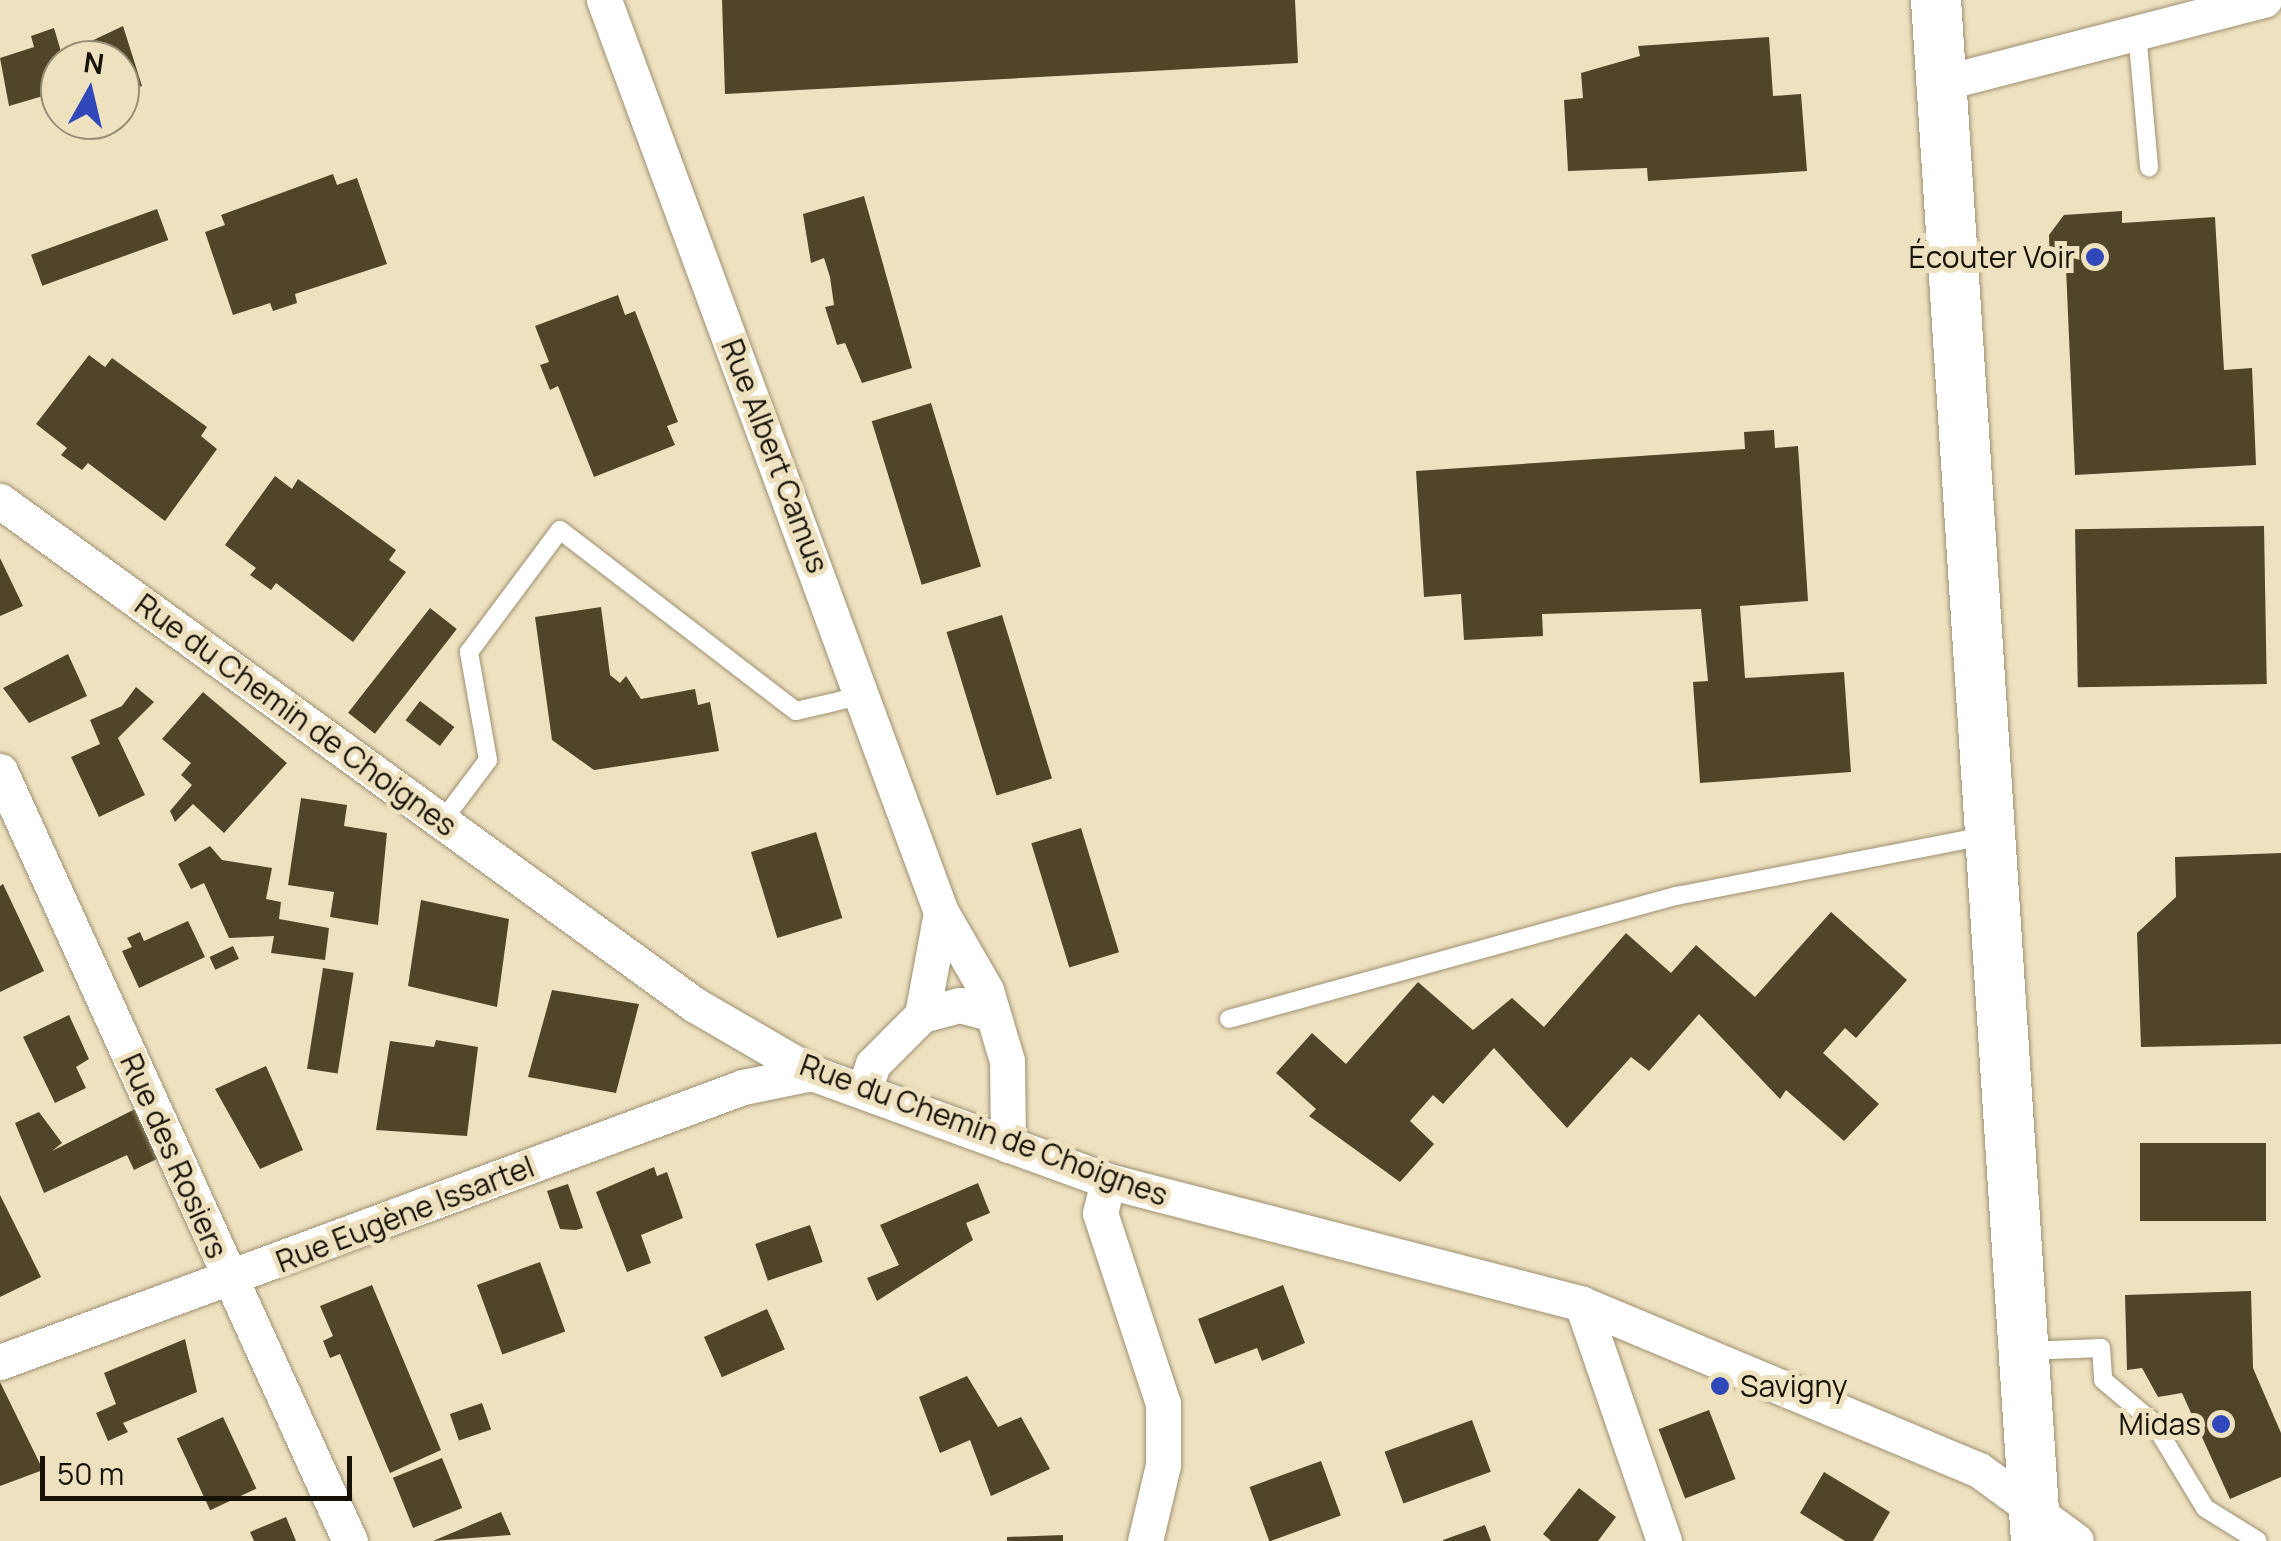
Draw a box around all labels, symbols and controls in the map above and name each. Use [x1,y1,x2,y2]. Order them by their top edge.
north arrow [40,40,140,140]
text: N [81,42,106,82]
place label: Écouter Voir [1909,239,2075,275]
marker: Écouter Voir [2084,246,2106,268]
street label: Rue Albert Camus [714,334,836,578]
street label: Rue du Chemin de Choignes [128,586,464,844]
street label: Rue du Chemin de Choignes [795,1047,1173,1213]
street label: Rue des Rosiers [113,1048,235,1264]
street label: Rue Eugène Issartel [271,1148,539,1280]
place label: Savigny [1740,1368,1848,1404]
marker: Savigny [1709,1375,1731,1397]
place label: Midas [2119,1406,2201,1442]
marker: Midas [2210,1413,2232,1435]
scale bar [45,1436,358,1498]
text: 50 m [57,1453,124,1494]

